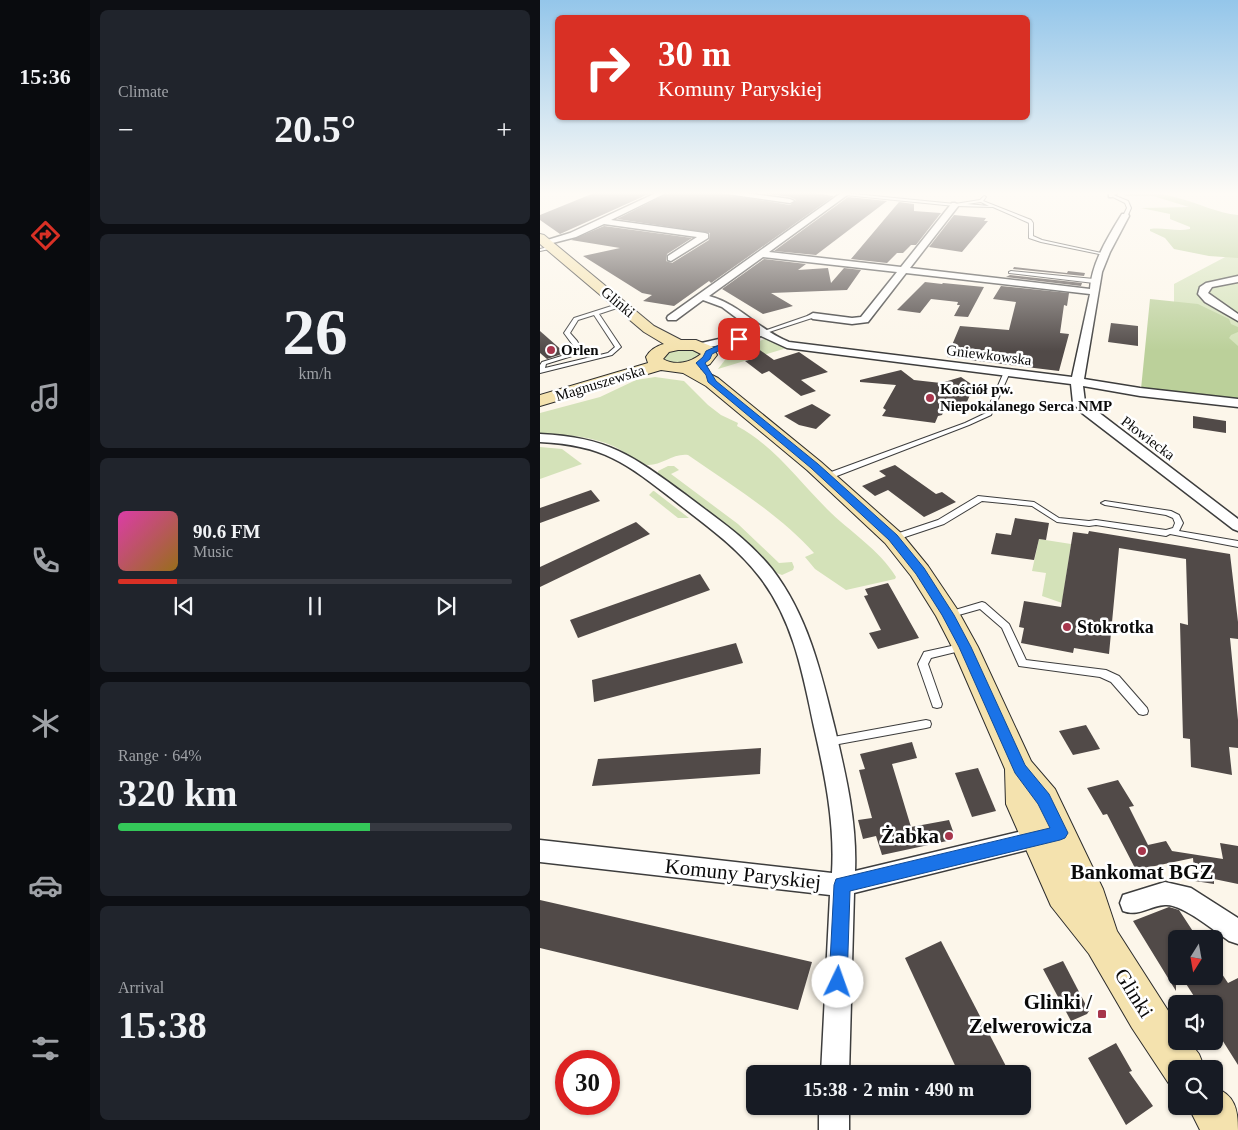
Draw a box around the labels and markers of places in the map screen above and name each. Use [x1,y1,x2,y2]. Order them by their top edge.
pin [718,318,760,360]
place label: Orlen [561,342,599,358]
marker: Orlen [545,344,557,356]
place label: Kościół pw. Niepokalanego Serca NMP [940,381,1112,414]
marker: Kościół pw. Niepokalanego Serca NMP [924,392,936,404]
place label: Stokrotka [1077,617,1154,637]
marker: Stokrotka [1061,621,1073,633]
place label: Żabka [881,824,939,848]
marker: Żabka [943,830,955,842]
marker: Bankomat BGZ [1136,845,1148,857]
place label: Bankomat BGZ [1071,860,1213,884]
place label: Glinki / Zelwerowicza [969,990,1093,1038]
marker: Glinki / Zelwerowicza [1096,1008,1108,1020]

